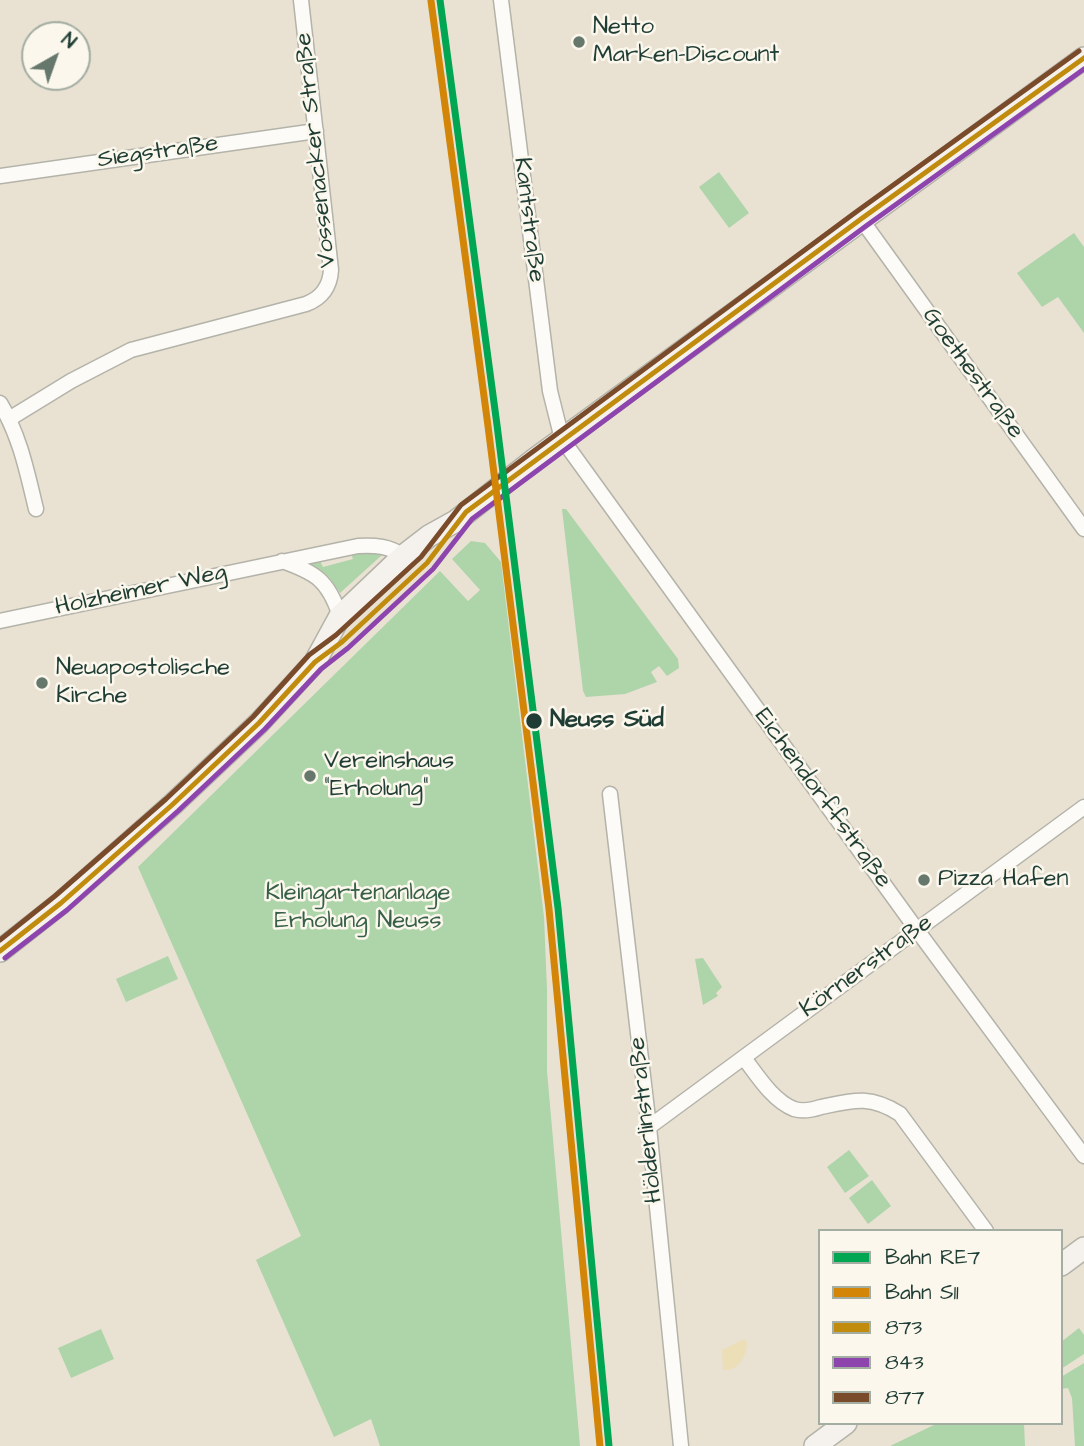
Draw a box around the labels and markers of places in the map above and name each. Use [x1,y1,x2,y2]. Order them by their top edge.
place label: Netto Marken-Discount [593,14,779,70]
marker: Netto Marken-Discount [571,34,587,50]
place label: Neuapostolische Kirche [56,655,230,711]
marker: Neuapostolische Kirche [34,675,50,691]
place label: Neuss Süd [550,707,664,735]
marker: Neuss Süd [524,711,544,731]
place label: Vereinshaus "Erholung" [324,748,454,804]
marker: Vereinshaus "Erholung" [302,768,318,784]
place label: Pizza Hafen [938,866,1068,894]
marker: Pizza Hafen [916,872,932,888]

